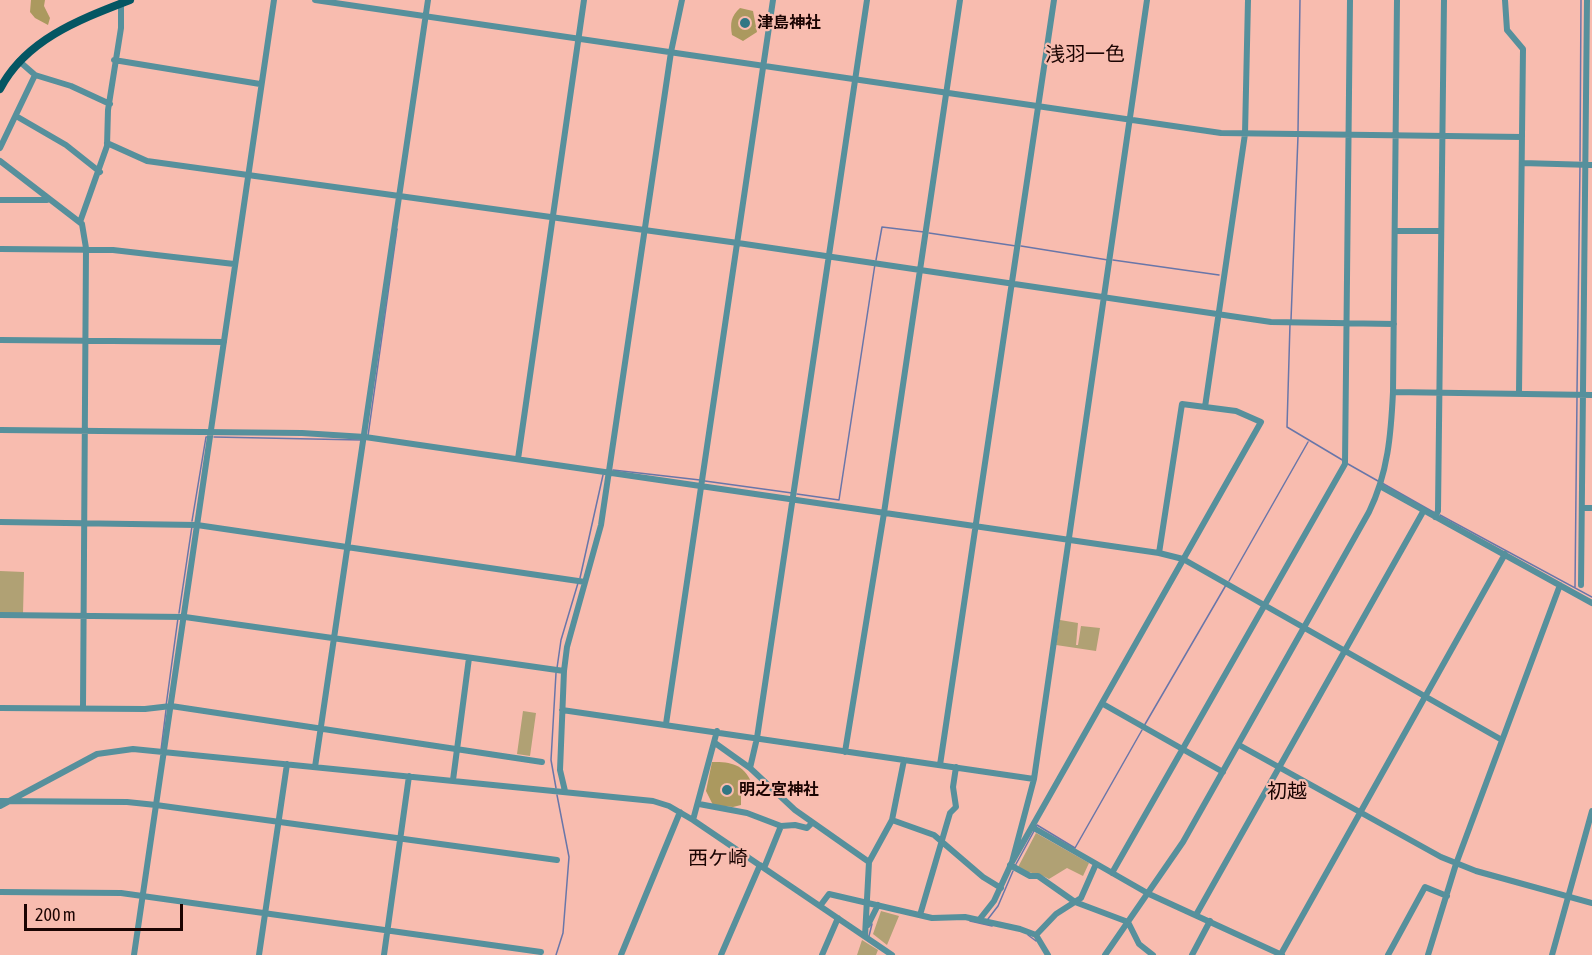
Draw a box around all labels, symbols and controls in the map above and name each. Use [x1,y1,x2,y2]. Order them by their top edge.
place label: 津島神社 [757,13,821,33]
marker: 津島神社 [738,16,752,30]
district label: 浅羽一色 [1045,43,1125,67]
place label: 明之宮神社 [739,780,819,800]
district label: 初越 [1267,780,1307,804]
marker: 明之宮神社 [720,783,734,797]
district label: 西ケ崎 [688,847,748,871]
scale bar [27,892,186,930]
text: 200 m [35,904,76,925]

